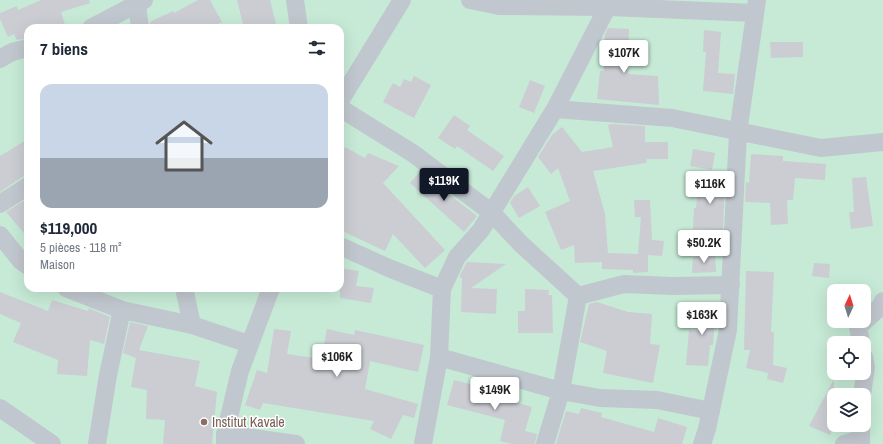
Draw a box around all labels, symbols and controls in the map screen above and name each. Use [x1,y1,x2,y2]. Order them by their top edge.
text: 7 biens [40,37,88,60]
icon: filters [306,37,328,59]
pin: $107K [596,40,652,74]
text: $107K [608,44,640,61]
icon: home [148,110,220,182]
pin: $119K [416,168,472,202]
pin: $116K [682,171,738,205]
text: $119K [429,172,459,189]
text: $116K [695,175,725,192]
text: $119,000 [40,216,97,239]
pin: $50.2K [671,230,737,264]
text: $50.2K [687,234,721,251]
text: 5 pièces · 118 m² [40,239,122,256]
text: Maison [40,256,75,273]
north arrow [827,284,871,328]
map controls [827,284,871,432]
pin: $163K [674,302,730,336]
text: $163K [686,306,718,323]
button: locate [827,336,871,380]
pin: $106K [309,344,365,378]
text: $106K [321,348,353,365]
pin: $149K [467,377,523,411]
text: $149K [479,381,511,398]
button: layers [827,388,871,432]
place label: Institut Kavale [212,413,285,431]
marker: Institut Kavale [199,417,209,427]

